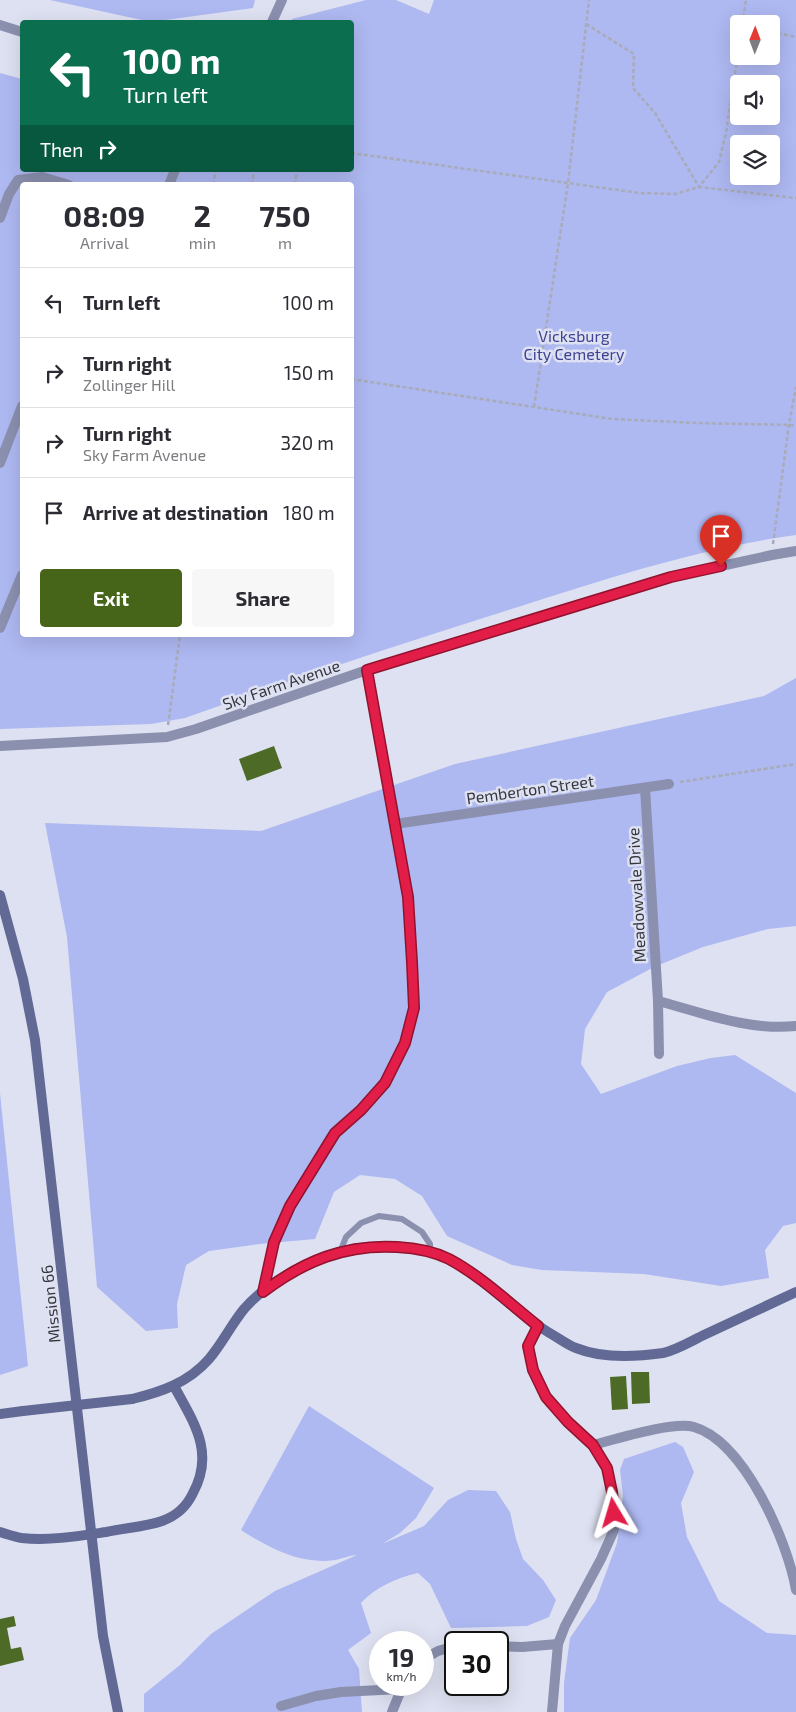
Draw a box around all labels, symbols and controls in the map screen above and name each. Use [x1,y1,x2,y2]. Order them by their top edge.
north arrow [730,15,780,65]
map controls [730,15,780,185]
text: 100 m [123,39,221,81]
icon: left [40,40,105,105]
button: sound [730,75,780,125]
text: Turn left [123,81,208,107]
icon: right [93,135,121,163]
button: layers [730,135,780,185]
text: Then [40,138,83,161]
text: 08:09 [63,197,145,233]
text: 2 [194,197,211,233]
text: 750 [259,197,311,233]
text: Arrival [80,233,129,252]
text: min [189,233,216,252]
text: m [278,233,292,252]
icon: left [40,289,68,317]
text: Turn left [83,291,160,314]
text: 100 m [283,291,334,314]
park label: Vicksburg City Cemetery [524,326,625,363]
text: Turn right [83,352,171,375]
icon: right [40,359,68,387]
text: 150 m [284,361,334,384]
text: Zollinger Hill [83,375,175,394]
text: Turn right [83,422,171,445]
icon: right [40,429,68,457]
text: 320 m [280,431,334,454]
text: Sky Farm Avenue [83,445,206,464]
icon: arrive [40,499,68,527]
text: Arrive at destination [83,501,268,524]
text: 180 m [283,501,335,524]
pin [700,515,742,566]
icon: arrive [707,522,735,550]
button: Exit [40,569,182,627]
button: Share [192,569,334,627]
street label: Sky Farm Avenue [220,655,342,713]
street label: Pemberton Street [465,771,595,807]
street label: Meadowvale Drive [623,827,649,963]
street label: Mission 66 [36,1264,64,1344]
position arrow [587,1486,639,1538]
speed limit sign: 30 [444,1631,509,1696]
text: 19 [389,1642,414,1672]
text: km/h [387,1669,416,1683]

